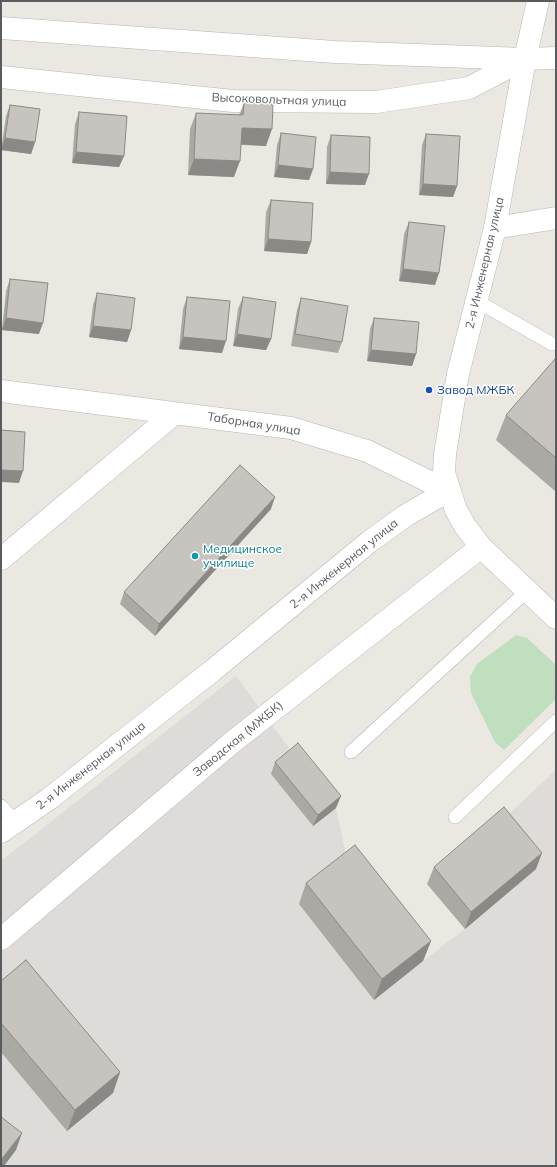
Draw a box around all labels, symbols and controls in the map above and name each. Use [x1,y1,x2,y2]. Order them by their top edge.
street label: Высоковольтная улица [211,90,347,110]
street label: 2-я Инженерная улица [463,196,507,330]
place label: Завод МЖБК [437,383,515,397]
marker: Завод МЖБК [424,385,434,395]
street label: Таборная улица [206,410,302,438]
street label: 2-я Инженерная улица [287,516,401,612]
place label: Медицинское училище [203,542,282,570]
marker: Медицинское училище [190,551,200,561]
street label: Заводская (МЖБК) [190,698,286,780]
street label: 2-я Инженерная улица [33,719,149,813]

